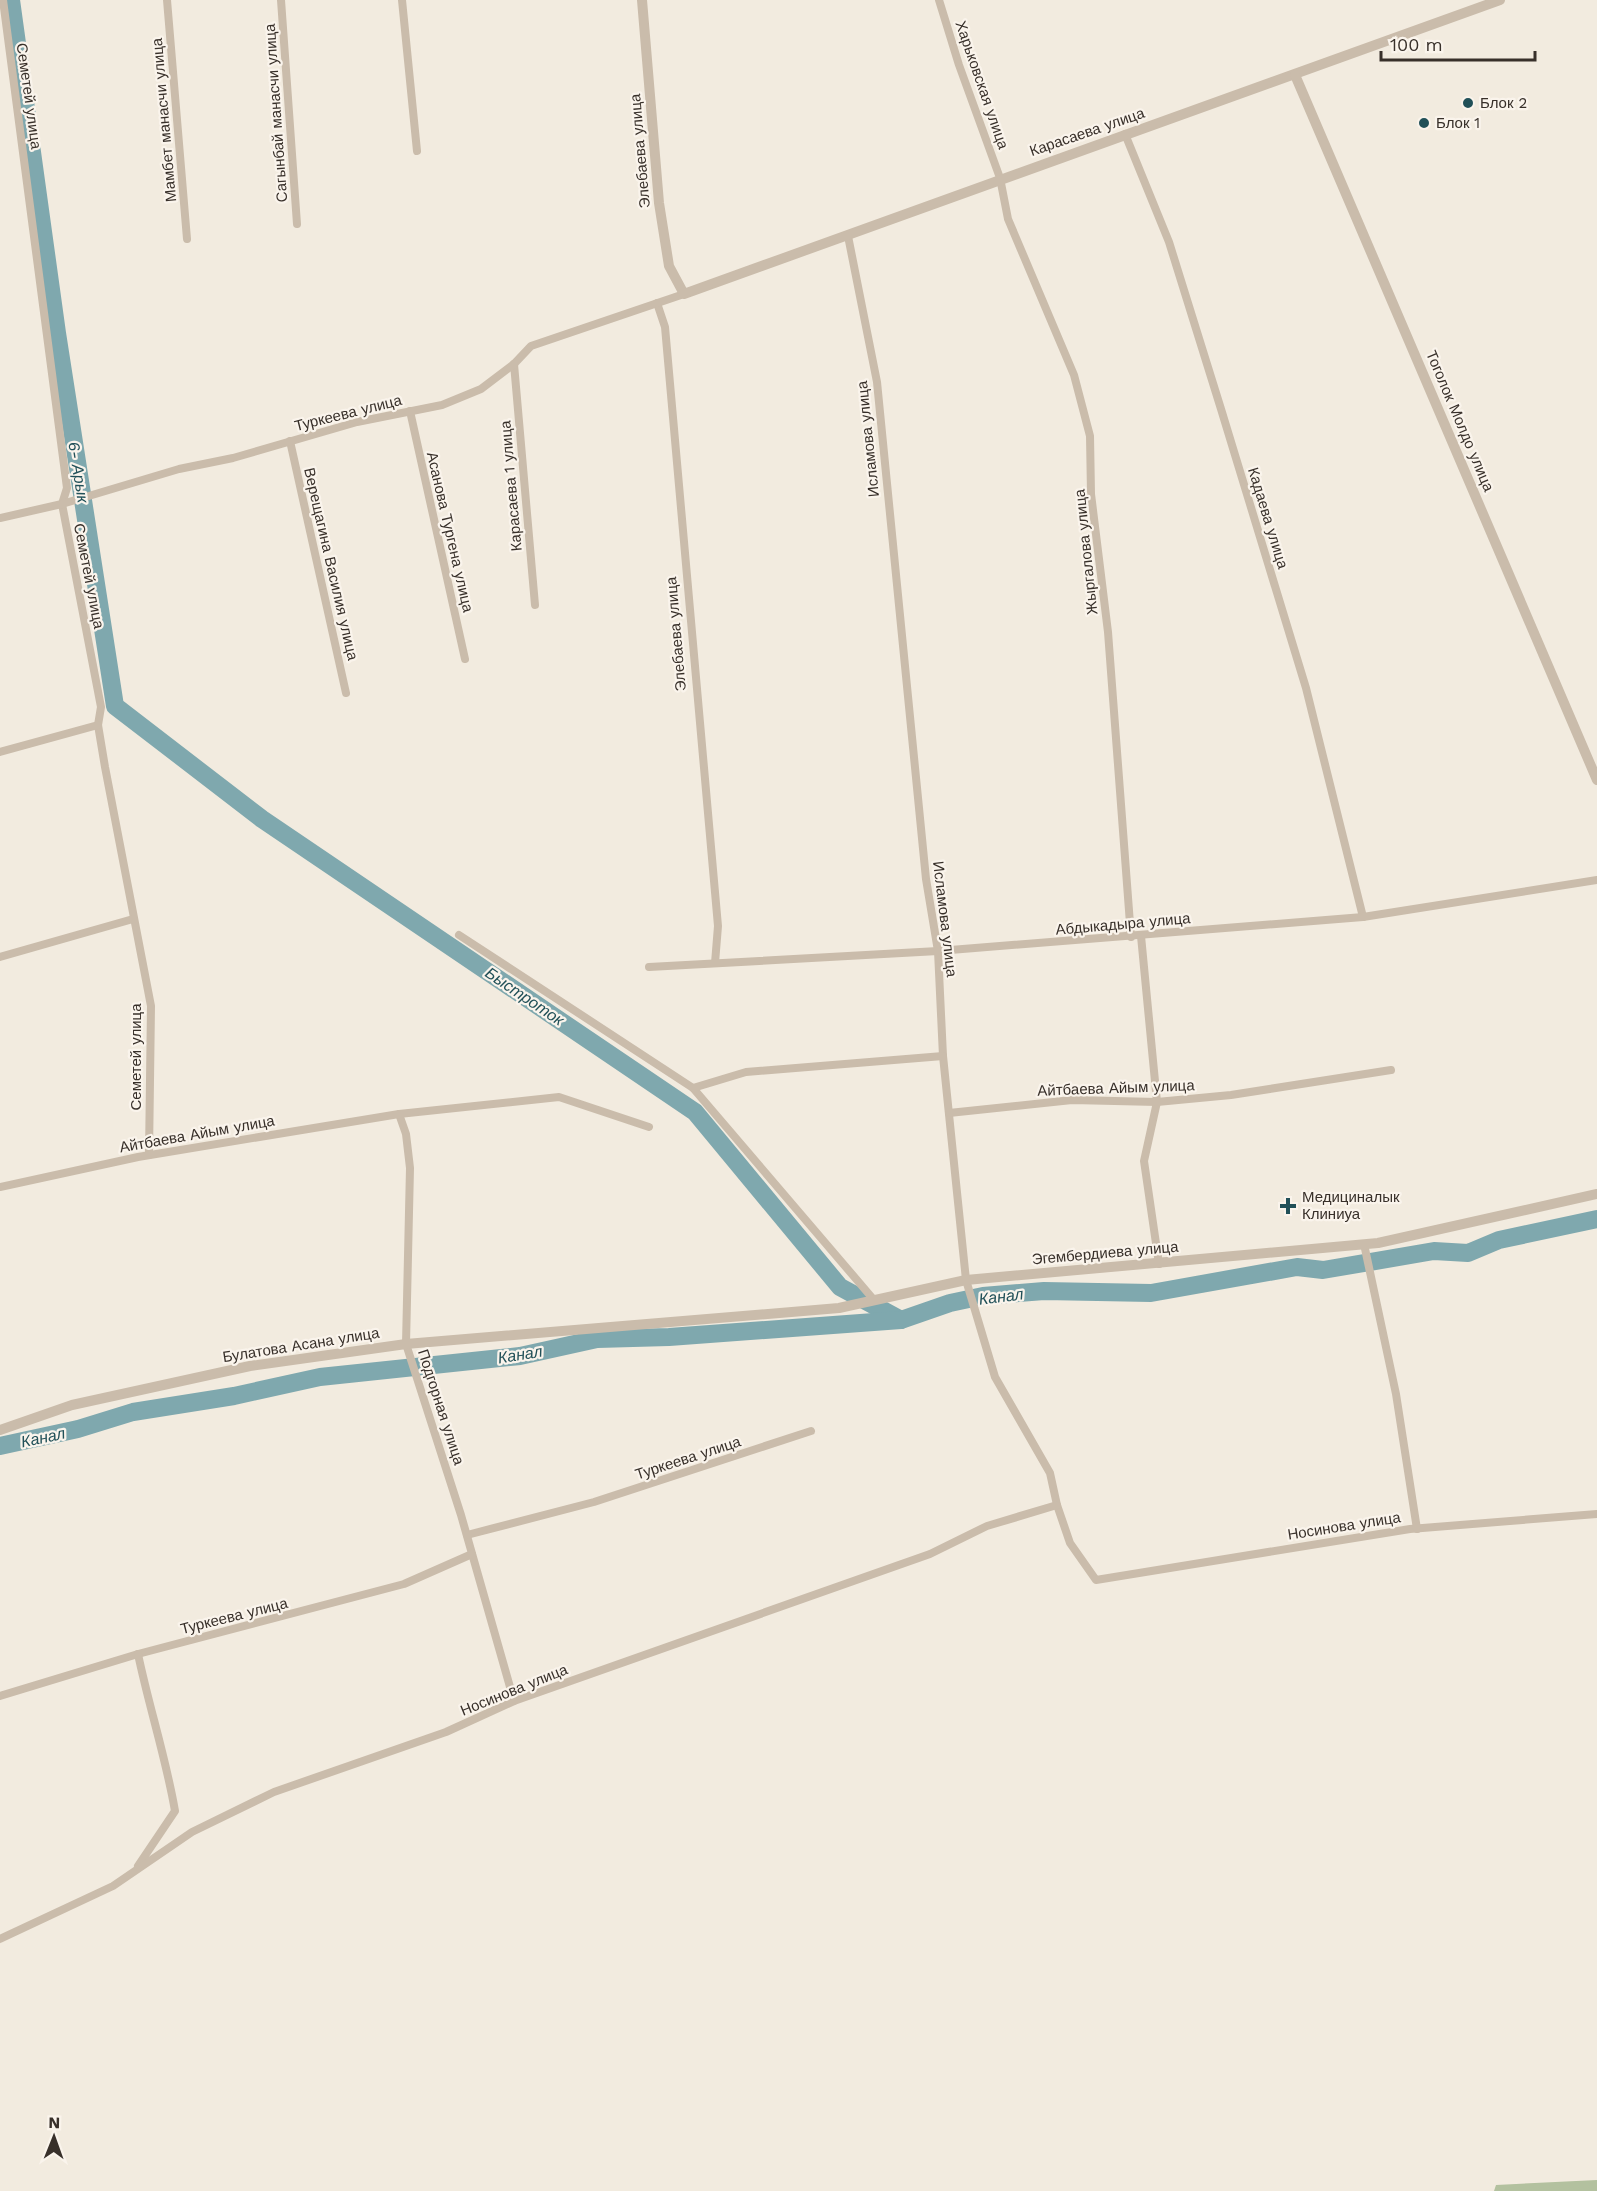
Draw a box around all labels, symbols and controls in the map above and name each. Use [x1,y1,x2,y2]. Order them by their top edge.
street label: Харьковская улица [952,18,1013,152]
street label: Сагынбай манасчи улица [261,22,291,203]
scale bar [1381,24,1536,62]
text: 100 m [1390,34,1443,55]
street label: Мамбет манасчи улица [148,37,180,203]
street label: Семетей улица [13,42,45,151]
street label: Элебаева улица [626,92,654,209]
place label: Блок 2 [1480,94,1527,112]
marker: Блок 2 [1461,96,1475,110]
street label: Карасаева улица [1027,104,1147,160]
place label: Блок 1 [1436,114,1480,132]
marker: Блок 1 [1417,116,1431,130]
street label: Тоголок Молдо улица [1422,348,1498,495]
street label: Исламова улица [853,379,883,498]
street label: Туркеева улица [293,391,404,435]
street label: Карасаева 1 улица [496,419,526,552]
water label: 6- Арык [64,440,93,506]
street label: Асанова Тургена улица [423,450,477,615]
street label: Кадаева улица [1244,465,1292,571]
street label: Верещагина Василия улица [300,466,362,663]
street label: Жыргалова улица [1070,488,1102,616]
street label: Семетей улица [70,522,108,631]
street label: Элебаева улица [662,575,690,692]
street label: Исламова улица [929,860,961,979]
street label: Абдыкадыра улица [1055,909,1192,939]
water label: Быстроток [482,963,569,1030]
street label: Семетей улица [127,1003,145,1111]
street label: Айтбаева Айым улица [1037,1076,1196,1100]
street label: Айтбаева Айым улица [118,1111,277,1157]
place label: Медициналык Клиниуа [1302,1188,1400,1223]
marker: Медициналык Клиниуа [1279,1197,1297,1215]
street label: Эгембердиева улица [1031,1238,1180,1268]
water label: Канал [978,1284,1024,1309]
street label: Булатова Асана улица [221,1324,381,1366]
water label: Канал [496,1342,544,1367]
street label: Подгорная улица [414,1347,468,1468]
water label: Канал [19,1424,67,1451]
street label: Туркеева улица [633,1432,744,1484]
street label: Носинова улица [1286,1508,1402,1544]
street label: Туркеева улица [179,1594,290,1638]
street label: Носинова улица [458,1660,571,1720]
north arrow [24,2107,84,2167]
text: N [48,2113,60,2132]

